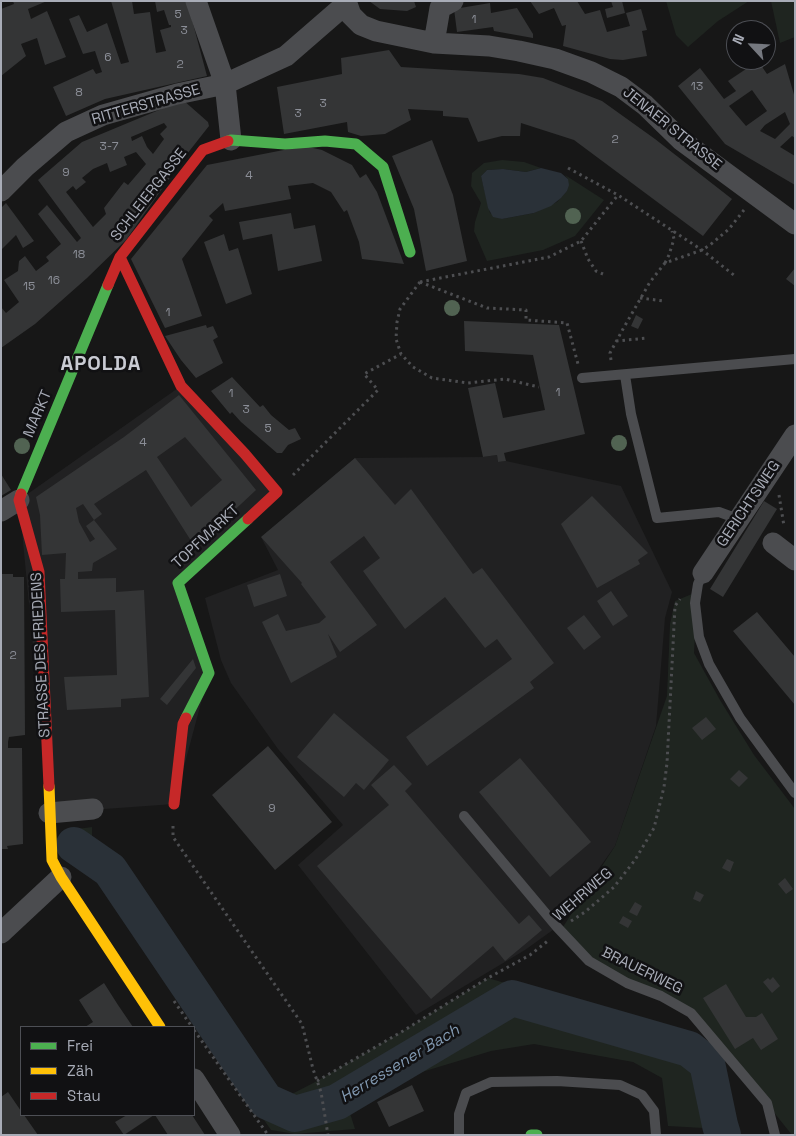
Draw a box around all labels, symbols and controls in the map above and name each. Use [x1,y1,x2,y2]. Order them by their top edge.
house number: 5 [174,8,182,22]
house number: 1 [471,13,477,27]
north arrow [726,20,776,70]
house number: 3 [180,24,188,38]
text: N [728,31,748,47]
house number: 6 [104,51,112,65]
house number: 2 [176,58,184,72]
house number: 13 [691,80,703,94]
street label: RITTERSTRASSE [90,81,202,129]
street label: JENAER STRASSE [619,84,725,174]
house number: 8 [75,86,83,100]
house number: 3 [319,97,327,111]
house number: 3 [294,107,302,121]
house number: 2 [611,133,619,147]
house number: 3-7 [100,140,118,154]
street label: SCHLEIERGASSE [107,145,191,245]
house number: 9 [62,166,70,180]
house number: 4 [245,169,253,183]
house number: 18 [73,248,85,262]
house number: 16 [48,274,60,288]
house number: 15 [23,280,35,294]
house number: 1 [165,306,171,320]
district label: APOLDA [60,353,142,377]
house number: 1 [555,386,561,400]
house number: 1 [228,387,234,401]
street label: MARKT [20,388,56,440]
house number: 3 [242,403,250,417]
house number: 5 [264,422,272,436]
house number: 4 [139,436,147,450]
street label: GERICHTSWEG [714,457,784,551]
street label: TOPFMARKT [169,501,243,573]
street label: STRASSE DES FRIEDENS [28,572,54,738]
house number: 2 [9,649,17,663]
house number: 9 [268,802,276,816]
street label: WEHRWEG [550,864,616,926]
street label: BRAUERWEG [599,944,685,998]
water label: Herressener Bach [337,1021,463,1107]
legend [20,1026,195,1116]
text: Frei [67,1036,93,1055]
text: Zäh [67,1061,93,1080]
text: Stau [67,1086,101,1105]

